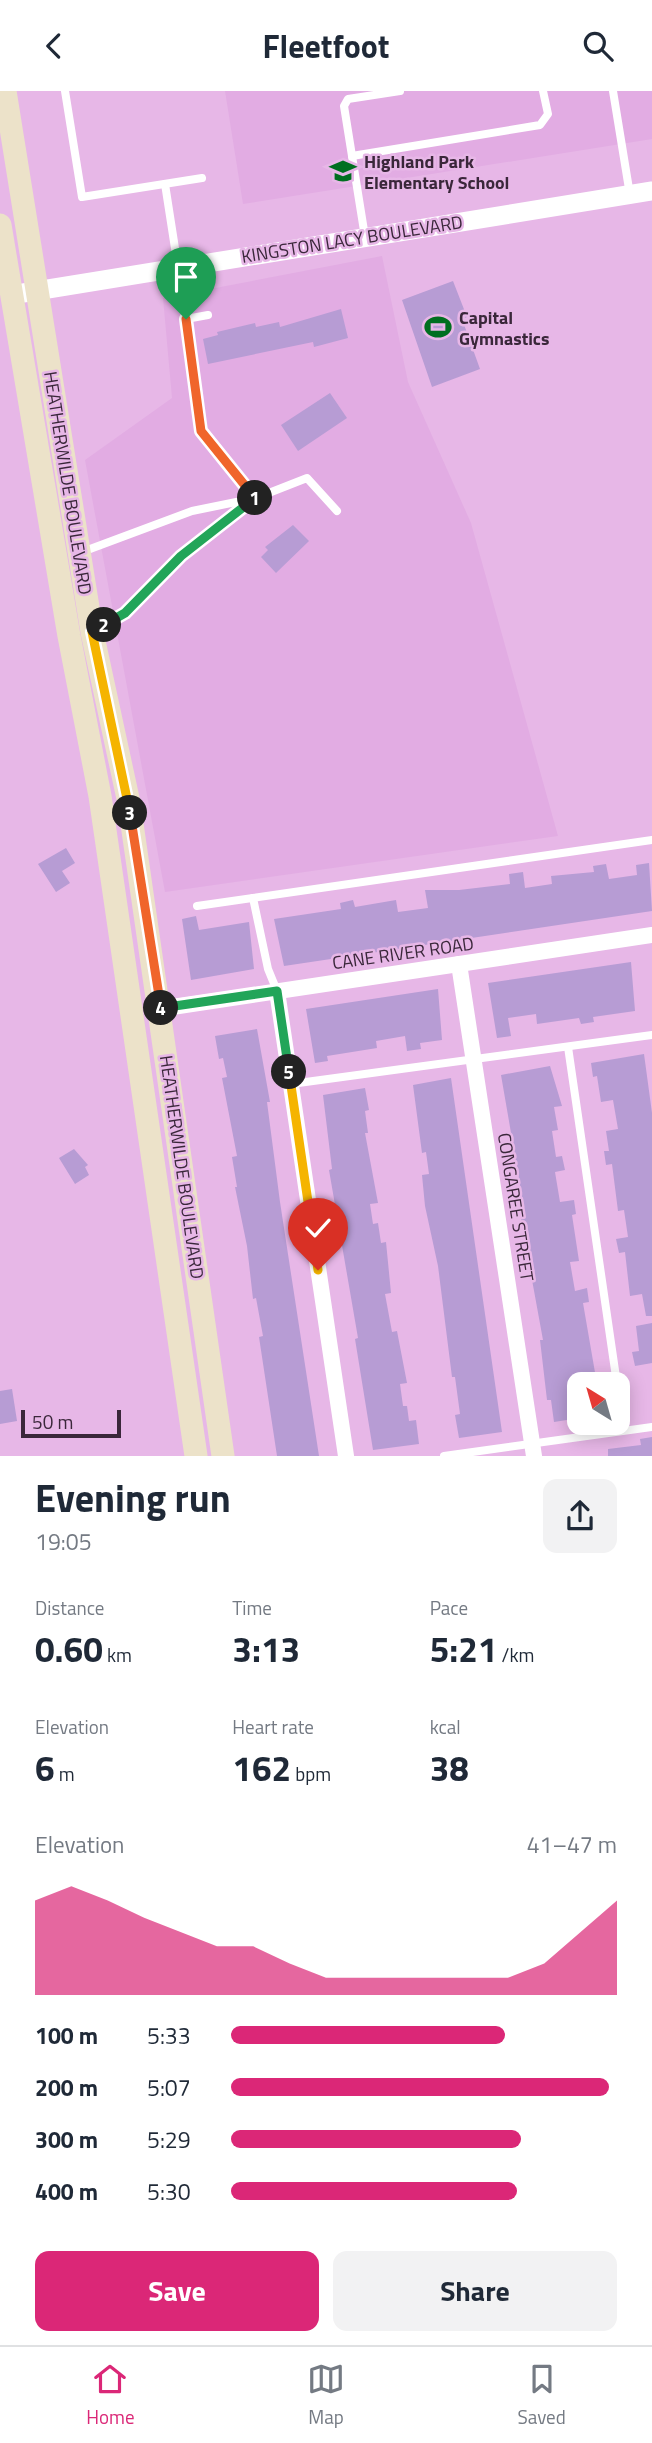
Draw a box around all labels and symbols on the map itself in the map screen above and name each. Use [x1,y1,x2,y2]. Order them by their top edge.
place label: Highland Park Elementary School [364,148,509,196]
school or university icon: Highland Park Elementary School [328,156,358,186]
street label: KINGSTON LACY BOULEVARD [239,208,465,270]
pin [156,247,216,319]
place label: Capital Gymnastics [459,304,549,352]
sports icon: Capital Gymnastics [423,312,453,342]
street label: HEATHERWILDE BOULEVARD [37,369,99,597]
pin: 1 [238,481,272,515]
pin: 2 [86,607,122,643]
pin: 3 [113,795,148,831]
street label: CANE RIVER ROAD [330,930,476,976]
pin: 4 [144,991,178,1025]
street label: HEATHERWILDE BOULEVARD [153,1053,211,1281]
pin: 5 [272,1055,306,1089]
street label: CONGAREE STREET [491,1131,541,1284]
pin [288,1198,348,1270]
north arrow [567,1372,630,1435]
scale bar [21,1407,121,1439]

